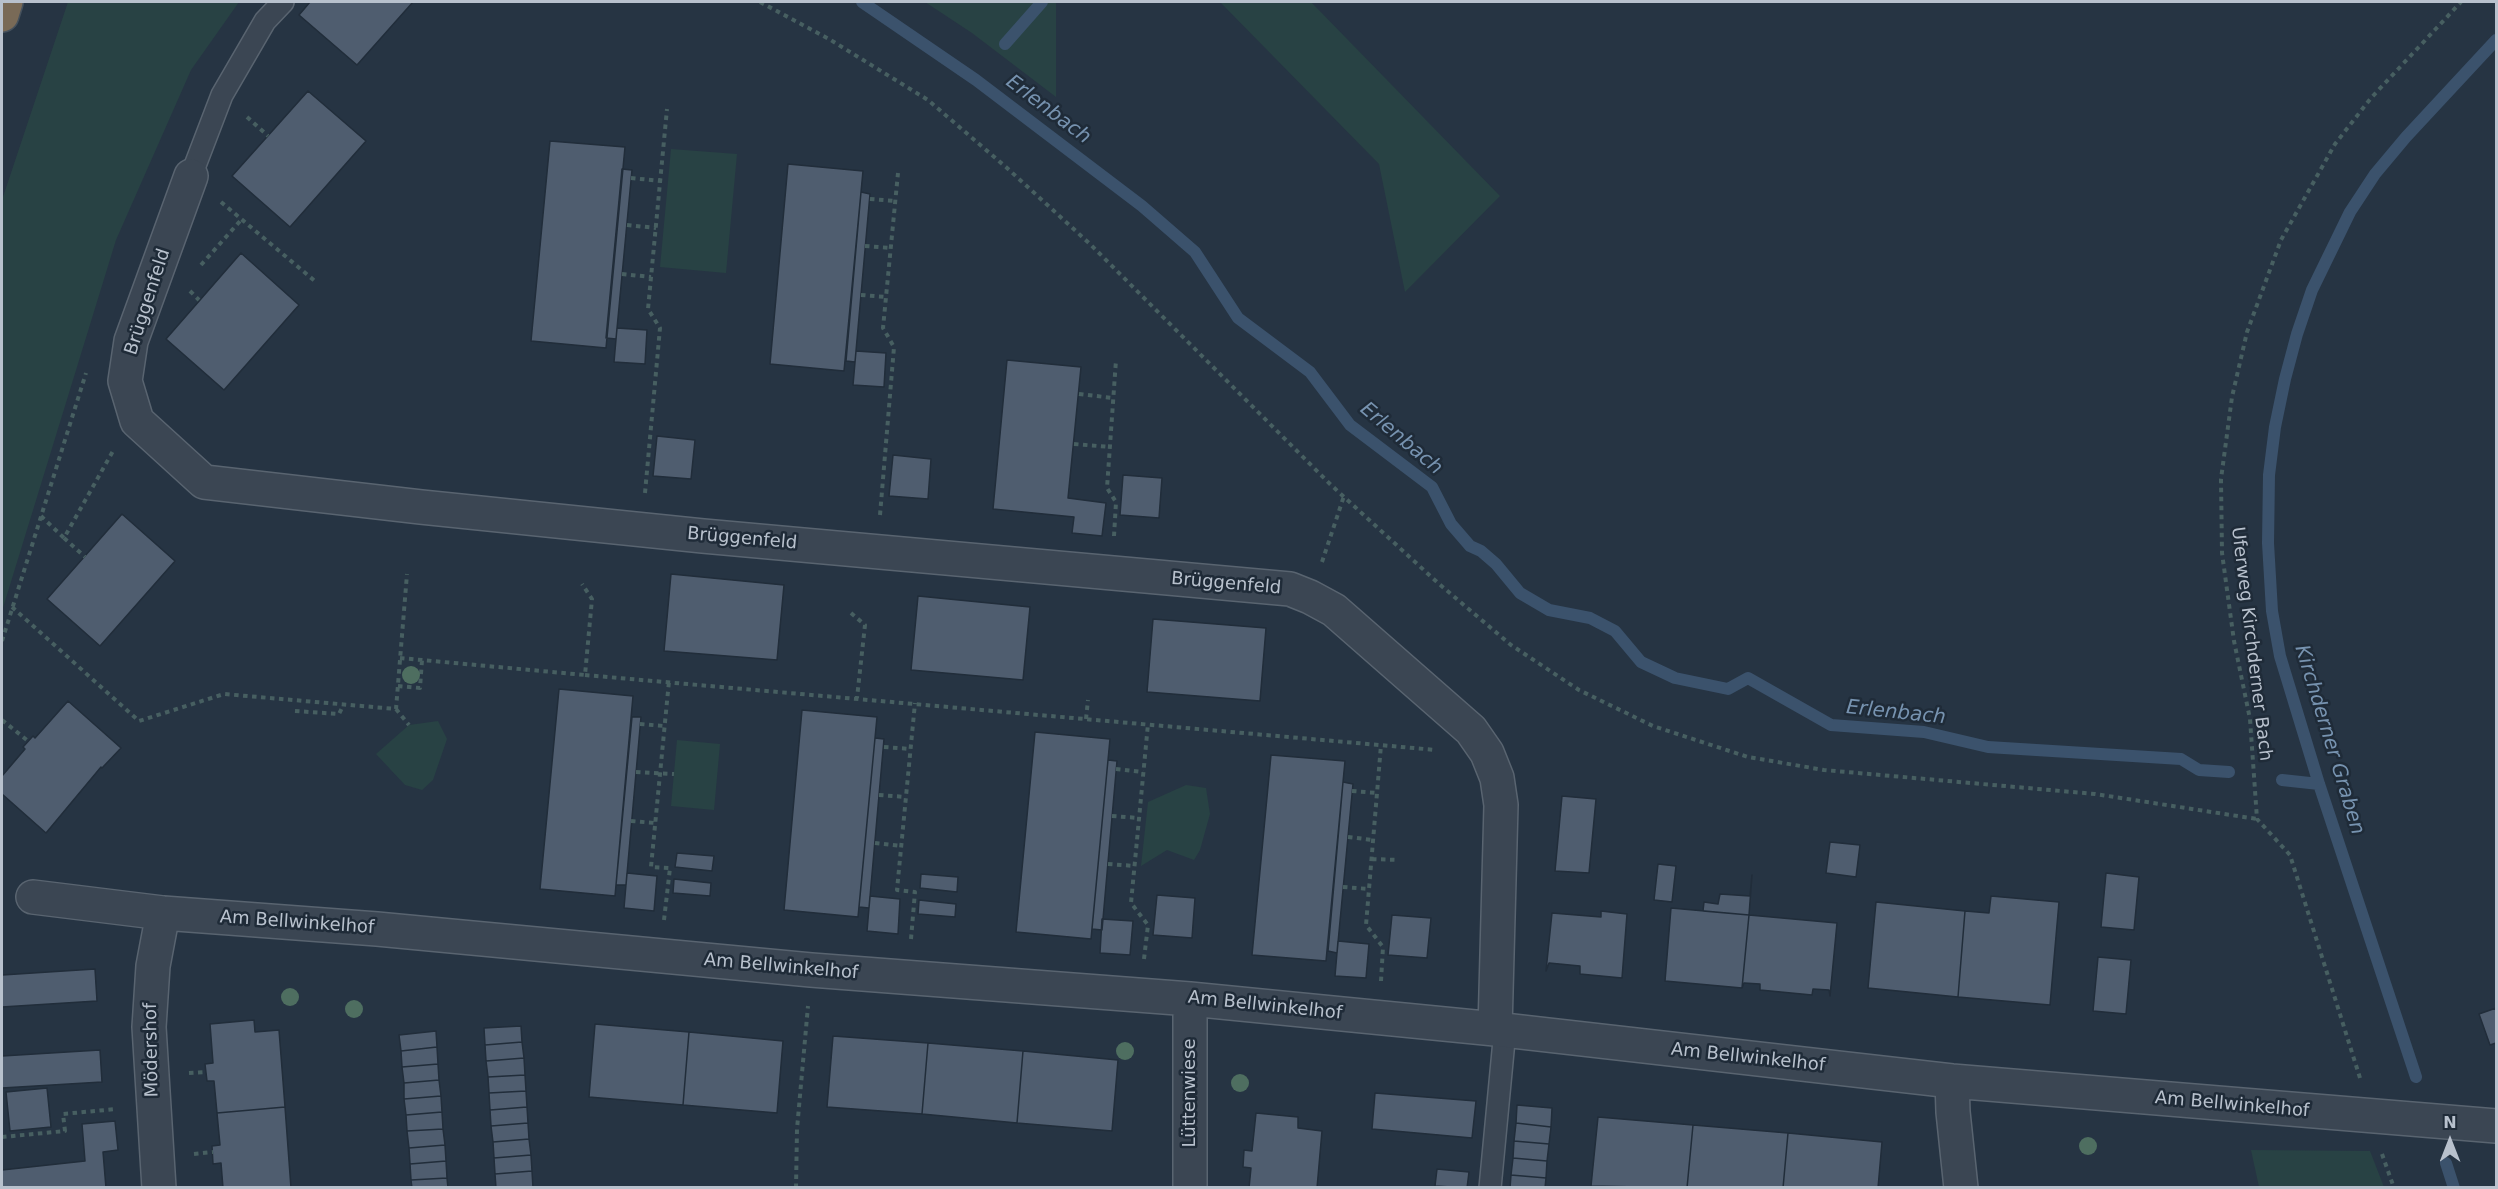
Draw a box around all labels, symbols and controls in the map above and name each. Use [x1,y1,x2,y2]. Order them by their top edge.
water label: Erlenbach [1001,70,1095,150]
street label: Brüggenfeld [121,246,175,358]
water label: Erlenbach [1355,398,1447,480]
street label: Brüggenfeld [686,523,798,555]
street label: Uferweg Kirchderner Bach [2226,526,2276,762]
street label: Brüggenfeld [1170,568,1282,600]
water label: Kirchderner Graben [2289,642,2369,838]
water label: Erlenbach [1845,696,1947,730]
street label: Am Bellwinkelhof [219,907,375,939]
street label: Am Bellwinkelhof [703,949,859,985]
street label: Am Bellwinkelhof [1187,987,1343,1025]
street label: Mödershof [140,1003,164,1097]
street label: Lüttenwiese [1179,1039,1201,1147]
street label: Am Bellwinkelhof [1670,1039,1826,1077]
street label: Am Bellwinkelhof [2154,1087,2310,1123]
north arrow [2420,1111,2480,1171]
text: N [2443,1113,2457,1132]

